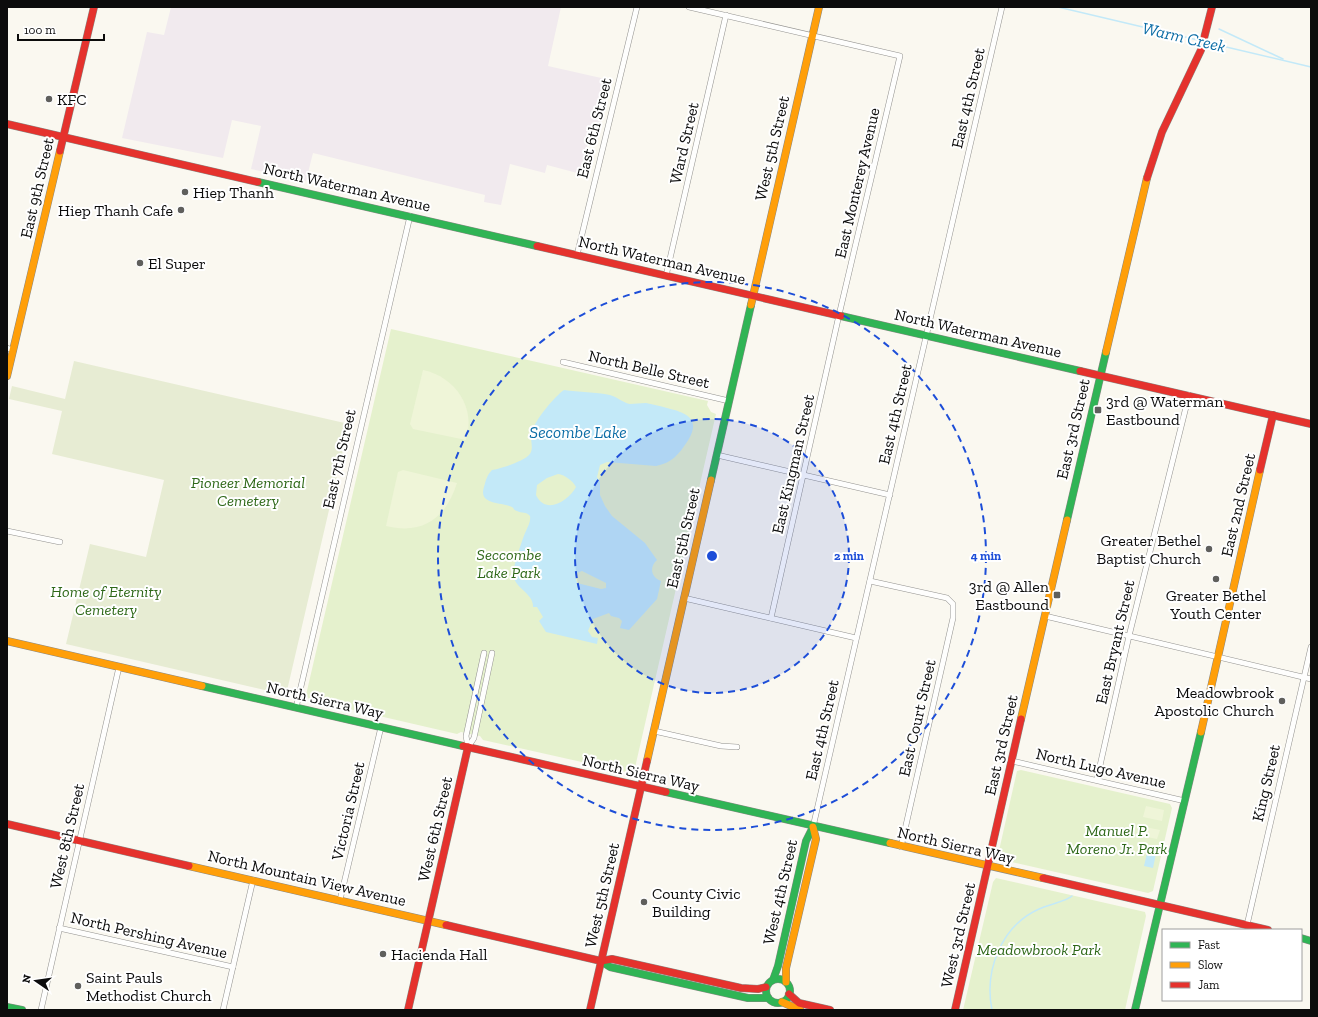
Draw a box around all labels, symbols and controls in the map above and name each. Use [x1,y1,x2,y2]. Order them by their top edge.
scale bar [18,16,104,42]
water label: Warm Creek [1140,18,1228,56]
text: 100 m [24,23,56,37]
street label: East 4th Street [947,46,989,150]
street label: East 6th Street [572,76,616,180]
place label: KFC [57,90,87,109]
marker: KFC [44,94,54,104]
street label: West 5th Street [751,94,793,202]
street label: Ward Street [665,100,703,186]
street label: East Monterey Avenue [830,106,884,260]
street label: East 9th Street [16,136,58,240]
street label: North Waterman Avenue [262,159,432,215]
place label: Hiep Thanh [193,183,274,202]
marker: Hiep Thanh [180,187,190,197]
place label: Hiep Thanh Cafe [58,201,173,220]
marker: Hiep Thanh Cafe [176,205,186,215]
street label: North Waterman Avenue [577,232,747,288]
place label: El Super [148,254,206,273]
marker: El Super [135,258,145,268]
street label: North Waterman Avenue [893,305,1063,361]
street label: North Belle Street [587,346,711,392]
street label: East 4th Street [874,362,916,466]
street label: East 3rd Street [1052,377,1094,481]
street label: East Kingman Street [768,392,818,536]
place label: 3rd @ Waterman Eastbound [1106,392,1224,429]
marker: 3rd @ Waterman Eastbound [1093,405,1103,415]
street label: East 7th Street [318,407,360,511]
water label: Secombe Lake [529,422,627,442]
street label: East 2nd Street [1217,451,1259,559]
park label: Pioneer Memorial Cemetery [191,473,305,510]
street label: East 5th Street [662,486,704,590]
place label: Greater Bethel Baptist Church [1096,531,1201,568]
marker: Greater Bethel Baptist Church [1204,544,1214,554]
park label: Seccombe Lake Park [477,545,541,582]
centre of rings [705,549,719,563]
text: 2 min [834,549,864,563]
text: 4 min [971,549,1001,563]
marker: Greater Bethel Youth Center [1211,574,1221,584]
place label: 3rd @ Allen Eastbound [969,577,1050,614]
street label: East Bryant Street [1091,578,1139,706]
park label: Home of Eternity Cemetery [51,582,162,619]
place label: Greater Bethel Youth Center [1166,586,1266,623]
marker: 3rd @ Allen Eastbound [1052,590,1062,600]
street label: East Court Street [894,657,940,778]
street label: North Sierra Way [265,677,386,723]
street label: East 4th Street [801,678,843,782]
place label: Meadowbrook Apostolic Church [1154,683,1275,720]
street label: East 3rd Street [980,693,1022,797]
marker: Meadowbrook Apostolic Church [1277,696,1287,706]
street label: King Street [1248,743,1284,823]
street label: North Lugo Avenue [1034,744,1168,792]
street label: North Sierra Way [581,750,702,796]
street label: Victoria Street [327,760,369,863]
street label: West 6th Street [414,775,456,883]
street label: West 8th Street [46,781,88,890]
park label: Manuel P. Moreno Jr. Park [1066,821,1168,858]
street label: North Sierra Way [896,822,1017,868]
street label: West 4th Street [759,837,801,946]
street label: West 5th Street [581,841,623,949]
street label: North Mountain View Avenue [206,846,408,910]
street label: West 3rd Street [937,880,979,989]
place label: County Civic Building [652,884,741,921]
marker: County Civic Building [639,897,649,907]
street label: North Pershing Avenue [69,908,229,962]
legend [1162,929,1302,1001]
text: Fast [1198,938,1221,952]
park label: Meadowbrook Park [977,940,1101,959]
place label: Hacienda Hall [391,945,488,964]
marker: Hacienda Hall [378,949,388,959]
text: Slow [1198,958,1224,972]
north arrow [16,961,56,1001]
place label: Saint Pauls Methodist Church [86,968,212,1005]
text: N [19,973,34,984]
text: Jam [1198,978,1220,992]
marker: Saint Pauls Methodist Church [73,981,83,991]

